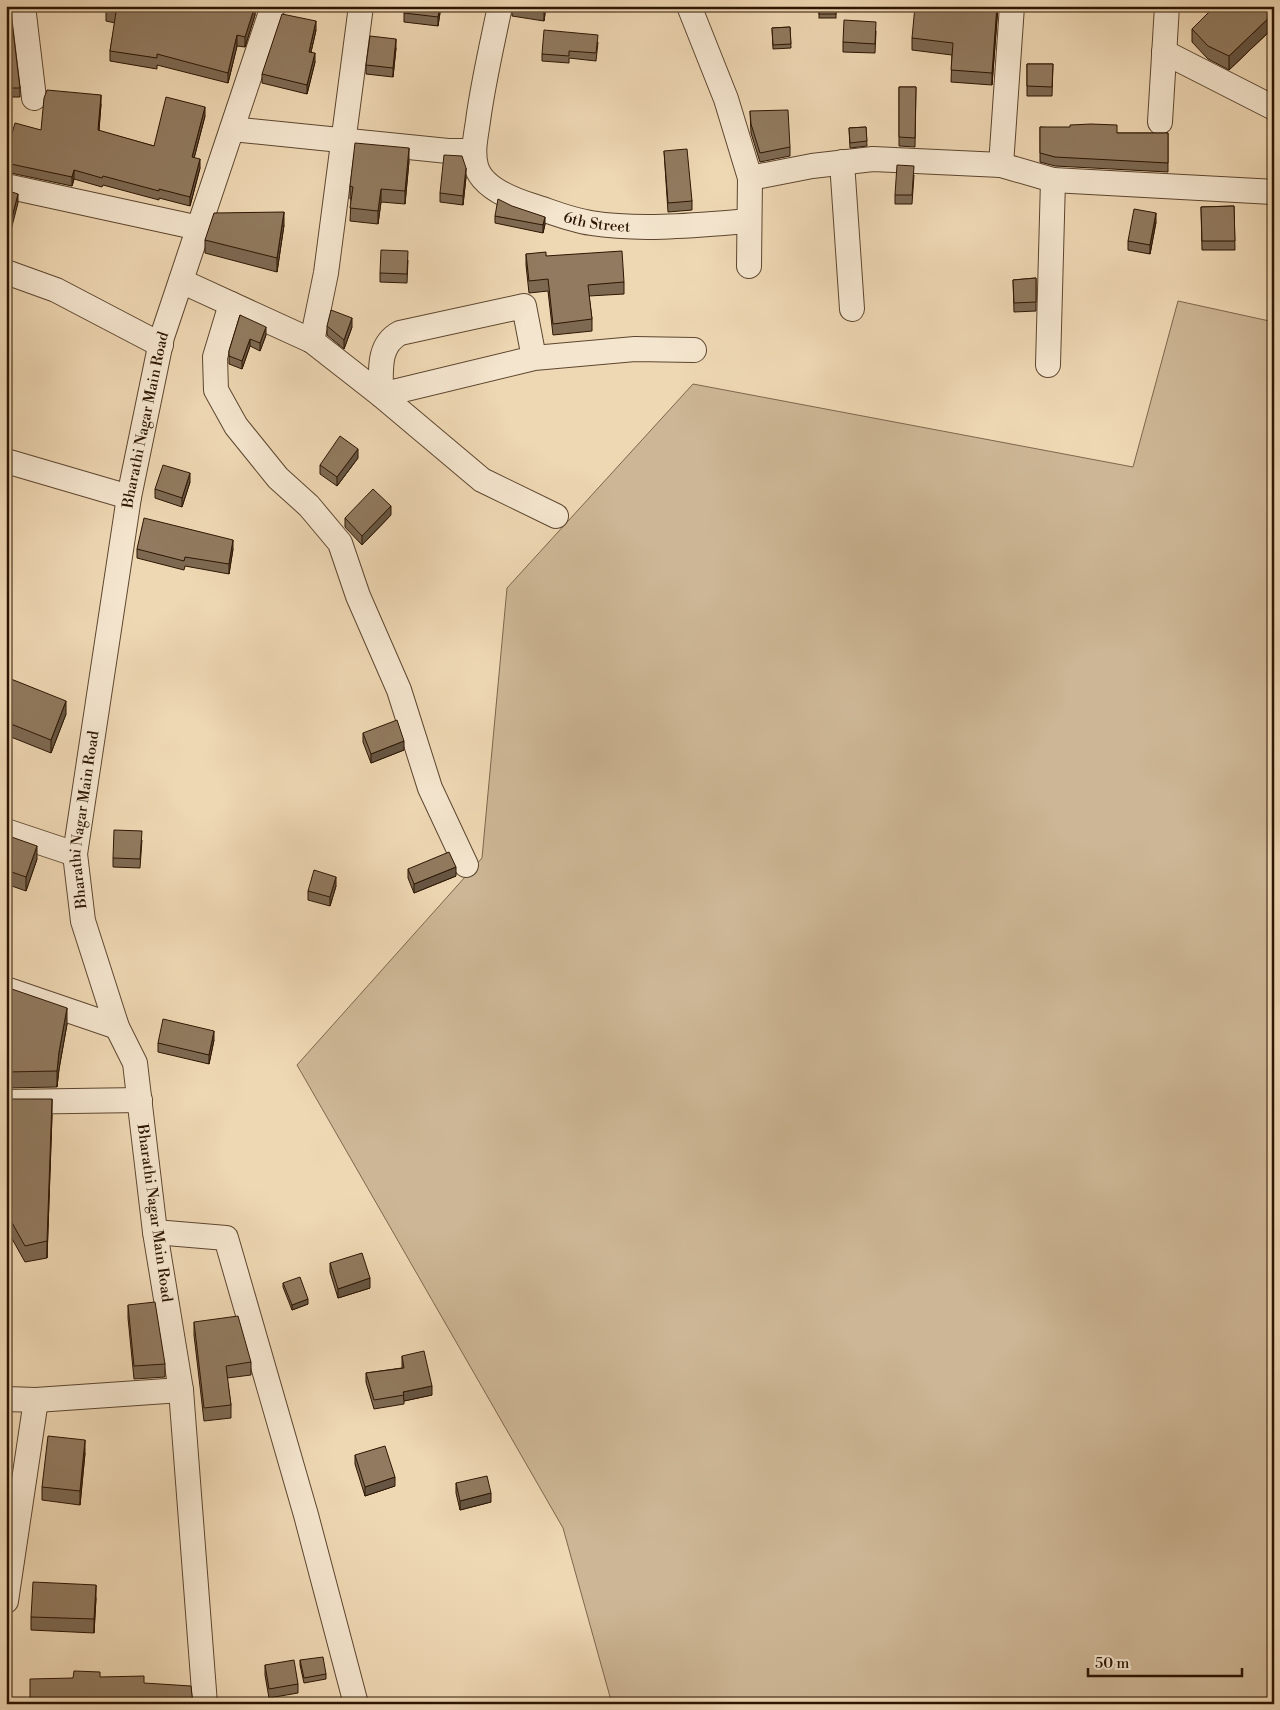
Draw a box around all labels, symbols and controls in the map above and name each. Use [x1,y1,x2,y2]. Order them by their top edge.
street label: 6th Street [561,208,631,237]
street label: Bharathi Nagar Main Road [118,329,173,511]
street label: Bharathi Nagar Main Road [66,729,104,911]
street label: Bharathi Nagar Main Road [132,1122,176,1304]
scale bar [1088,1645,1241,1677]
text: 50 m [1095,1654,1129,1673]

